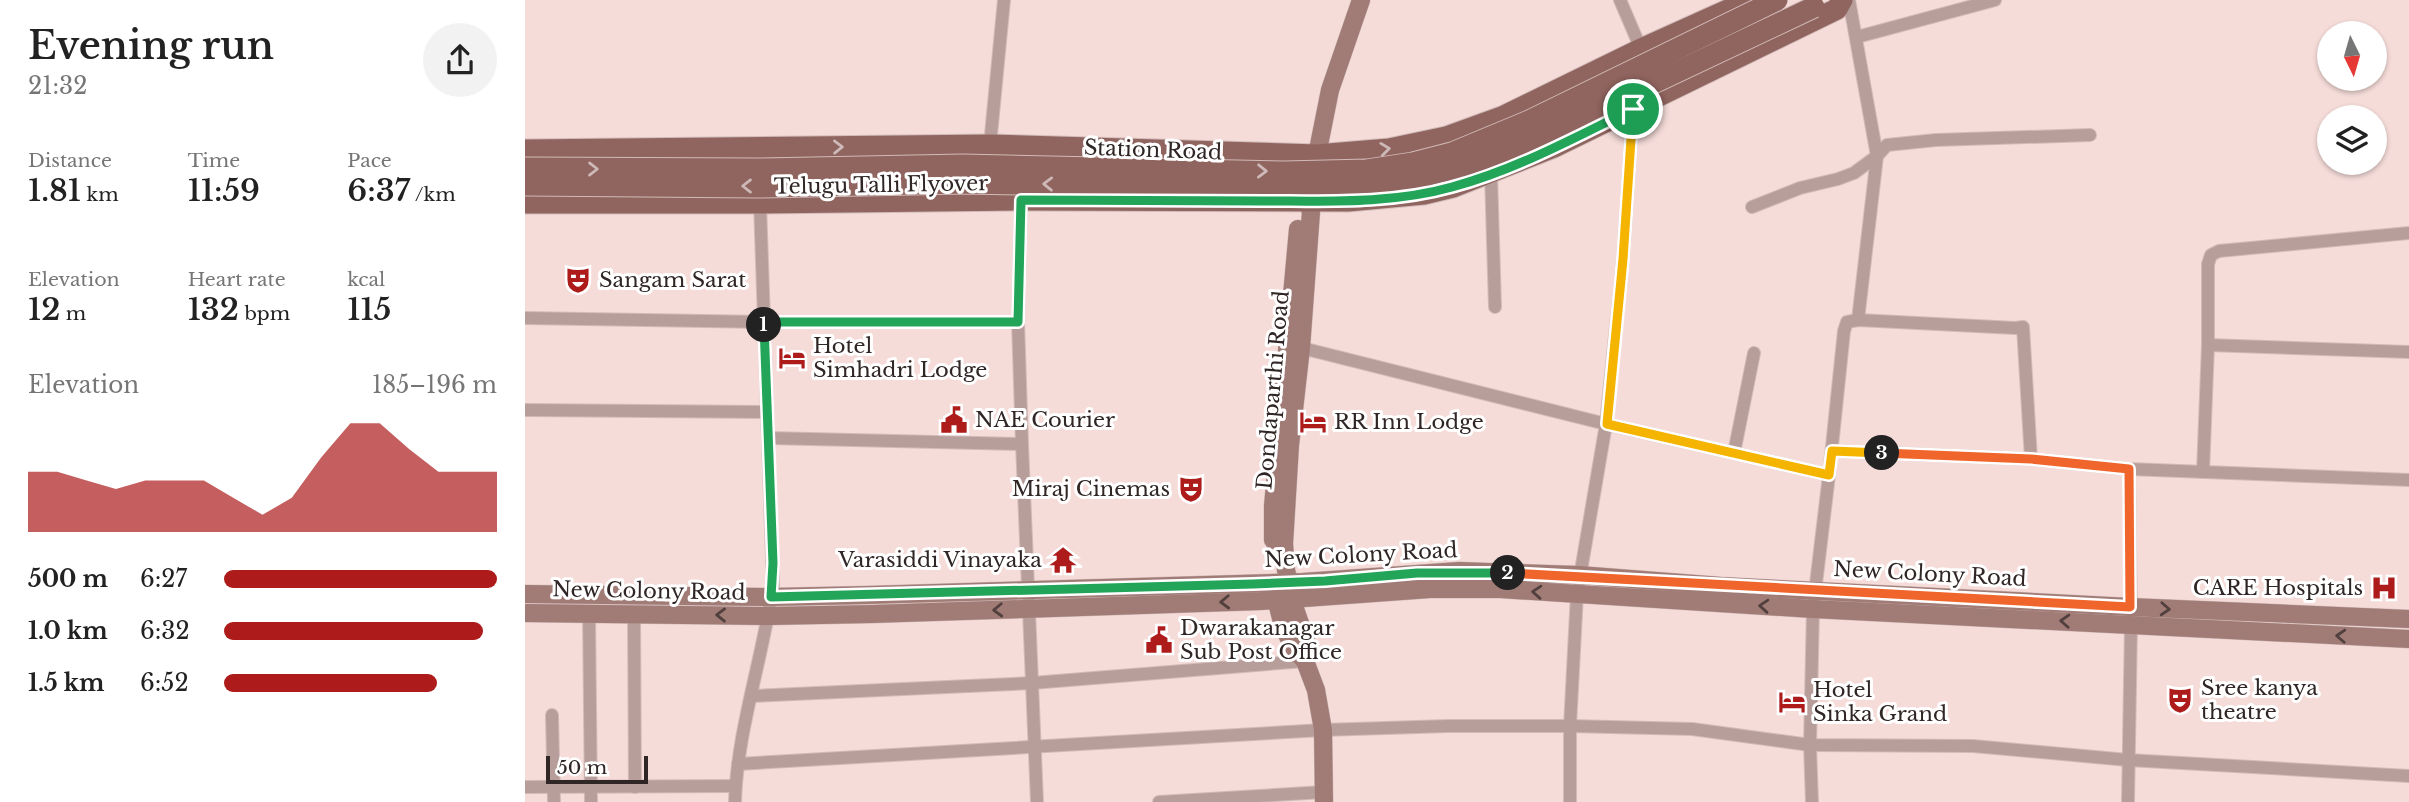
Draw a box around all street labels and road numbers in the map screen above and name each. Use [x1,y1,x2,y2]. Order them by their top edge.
street label: Station Road [1083,135,1223,165]
street label: Telugu Talli Flyover [774,170,988,200]
street label: Dondaparthi Road [1251,289,1295,491]
street label: New Colony Road [1264,537,1458,573]
street label: New Colony Road [1833,556,2027,592]
street label: New Colony Road [552,576,746,606]

